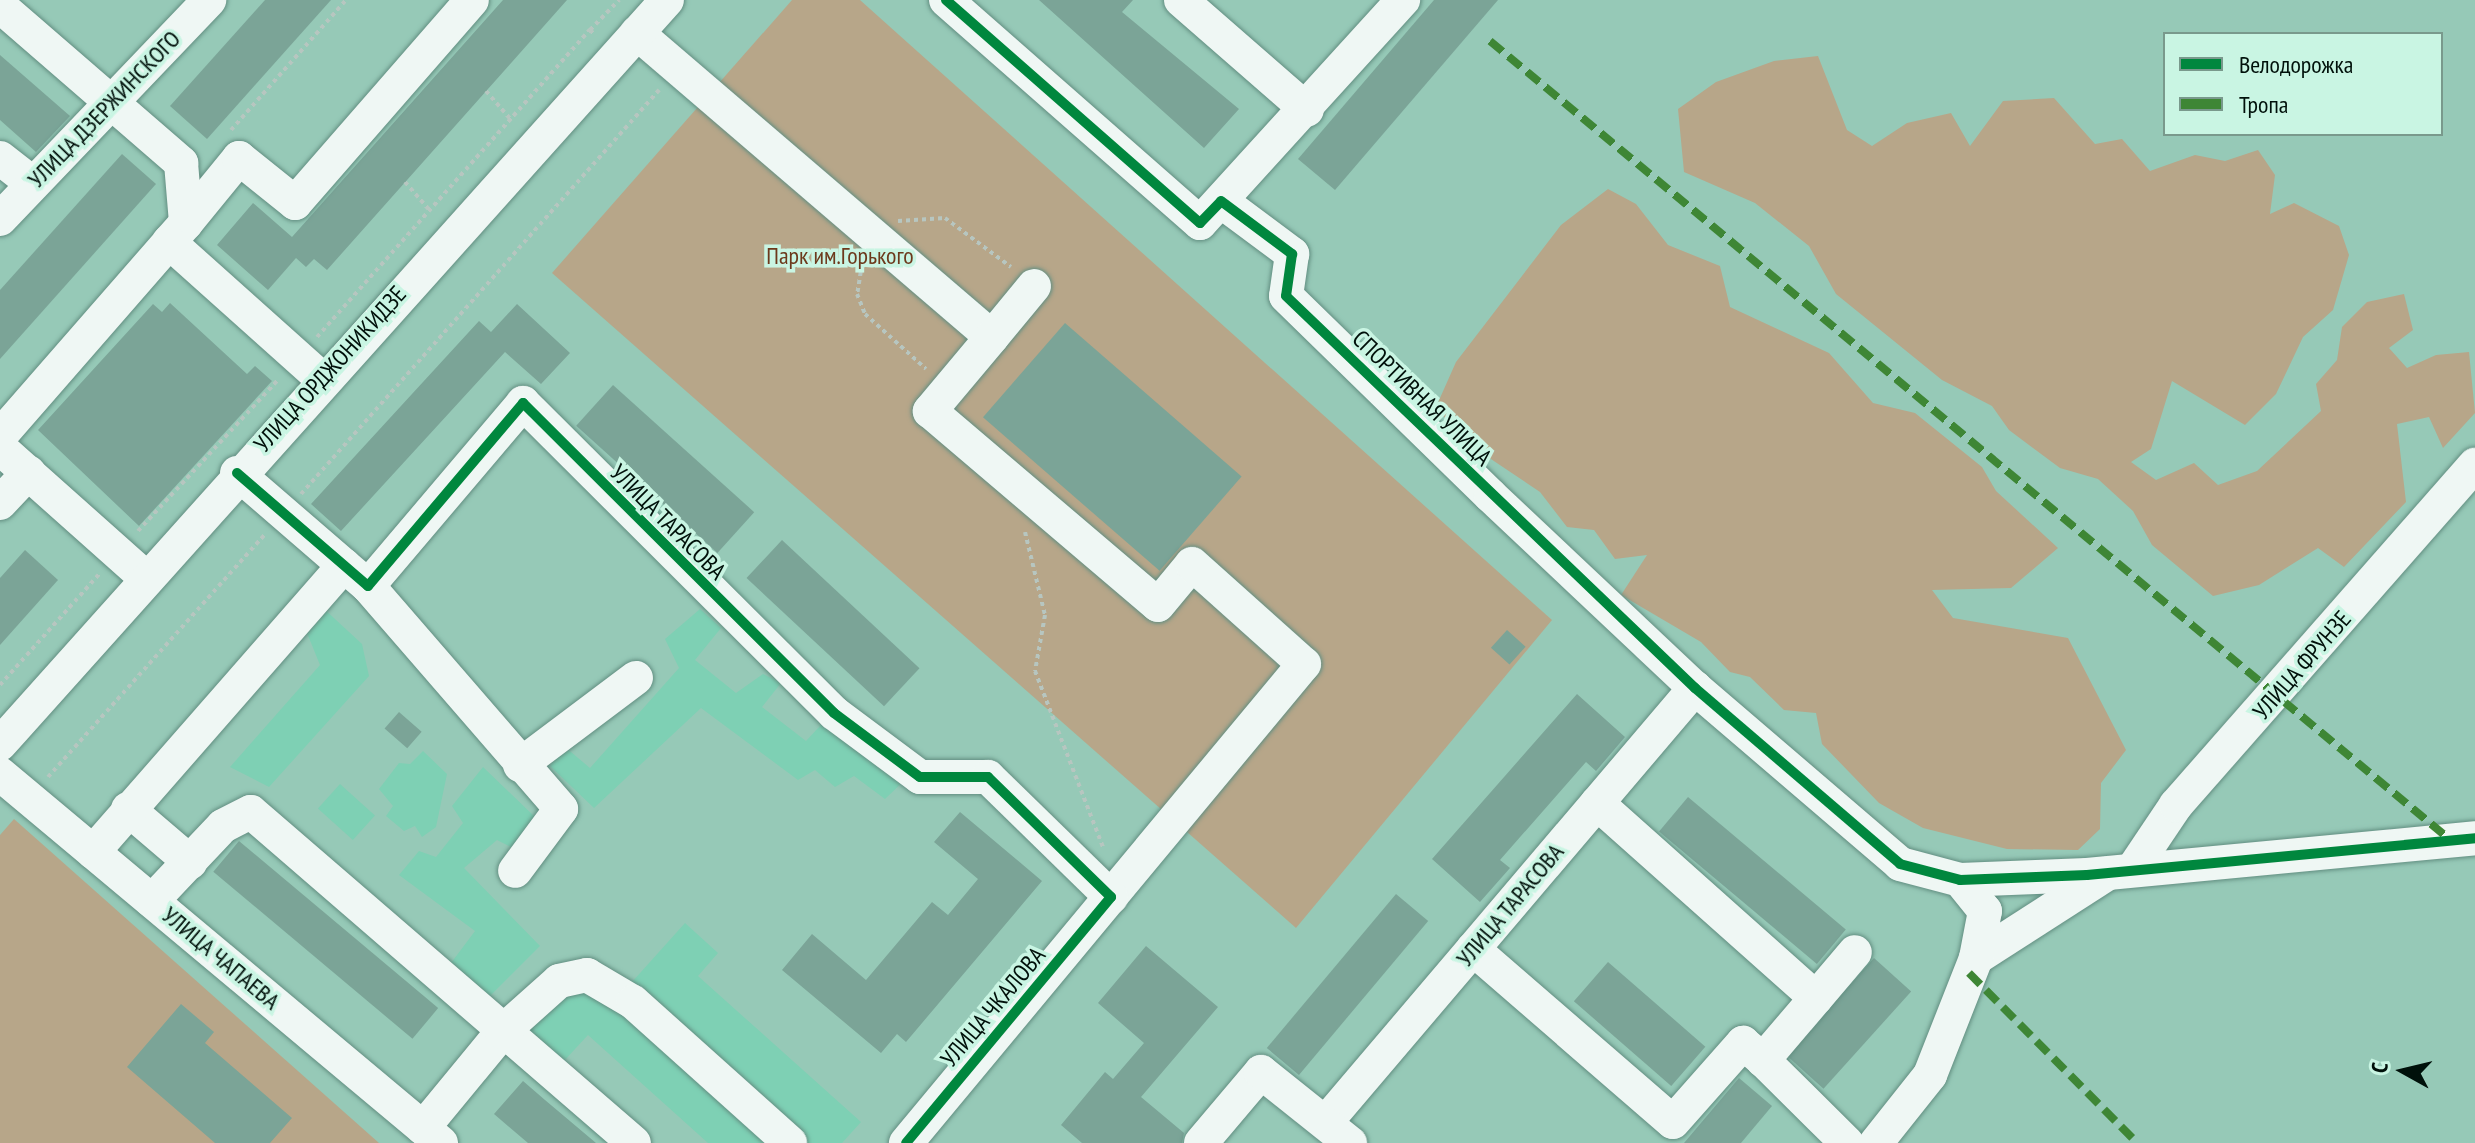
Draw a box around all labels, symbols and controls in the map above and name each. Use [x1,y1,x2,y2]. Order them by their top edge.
street label: УЛИЦА ДЗЕРЖИНСКОГО [21,24,187,194]
legend [2163,32,2443,136]
text: Велодорожка [2239,49,2353,80]
text: Тропа [2239,89,2288,120]
park label: Парк им.Горького [766,242,914,270]
street label: УЛИЦА ОРДЖОНИКИДЗЕ [248,280,412,458]
street label: СПОРТИВНАЯ УЛИЦА [1346,324,1498,472]
street label: УЛИЦА ТАРАСОВА [604,458,732,586]
street label: УЛИЦА ФРУНЗЕ [2247,604,2357,726]
street label: УЛИЦА ТАРАСОВА [1450,837,1570,973]
street label: УЛИЦА ЧАПАЕВА [156,900,286,1016]
street label: УЛИЦА ЧКАЛОВА [934,941,1052,1073]
north arrow [2363,1031,2443,1111]
text: С [2365,1061,2394,1075]

